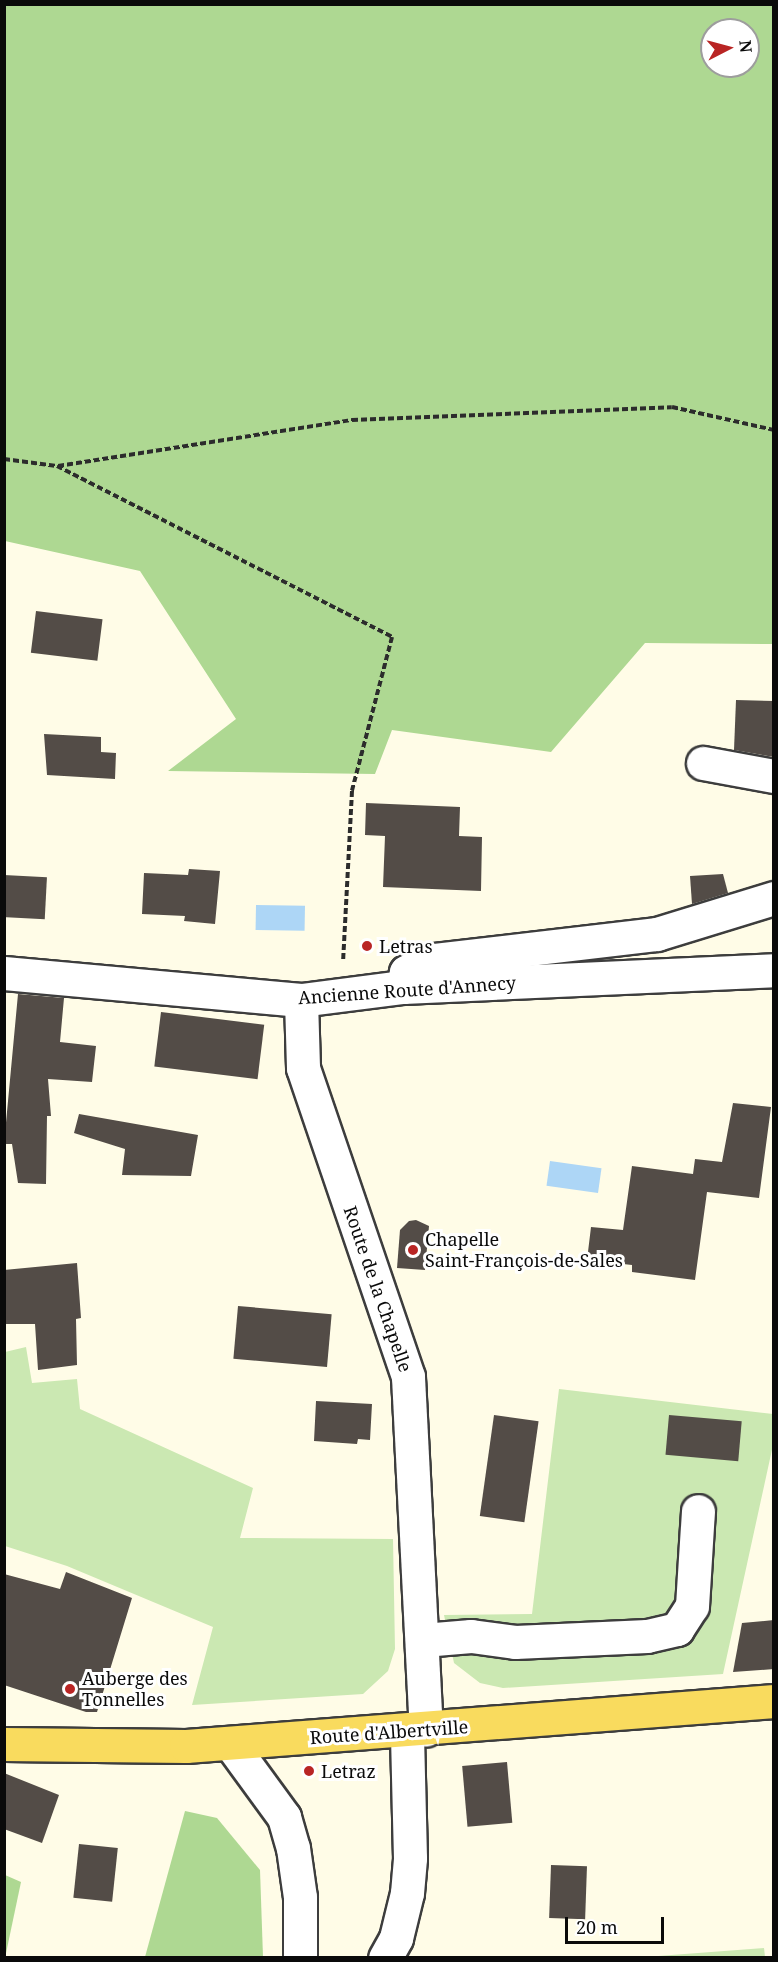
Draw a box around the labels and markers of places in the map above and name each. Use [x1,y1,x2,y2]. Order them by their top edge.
place label: Letras [379,935,433,957]
marker: Letras [360,939,374,953]
place label: Chapelle Saint-François-de-Sales [425,1229,623,1272]
marker: Chapelle Saint-François-de-Sales [406,1243,420,1257]
place label: Auberge des Tonnelles [82,1668,188,1710]
marker: Auberge des Tonnelles [63,1682,77,1696]
place label: Letraz [321,1760,376,1782]
marker: Letraz [302,1764,316,1778]

